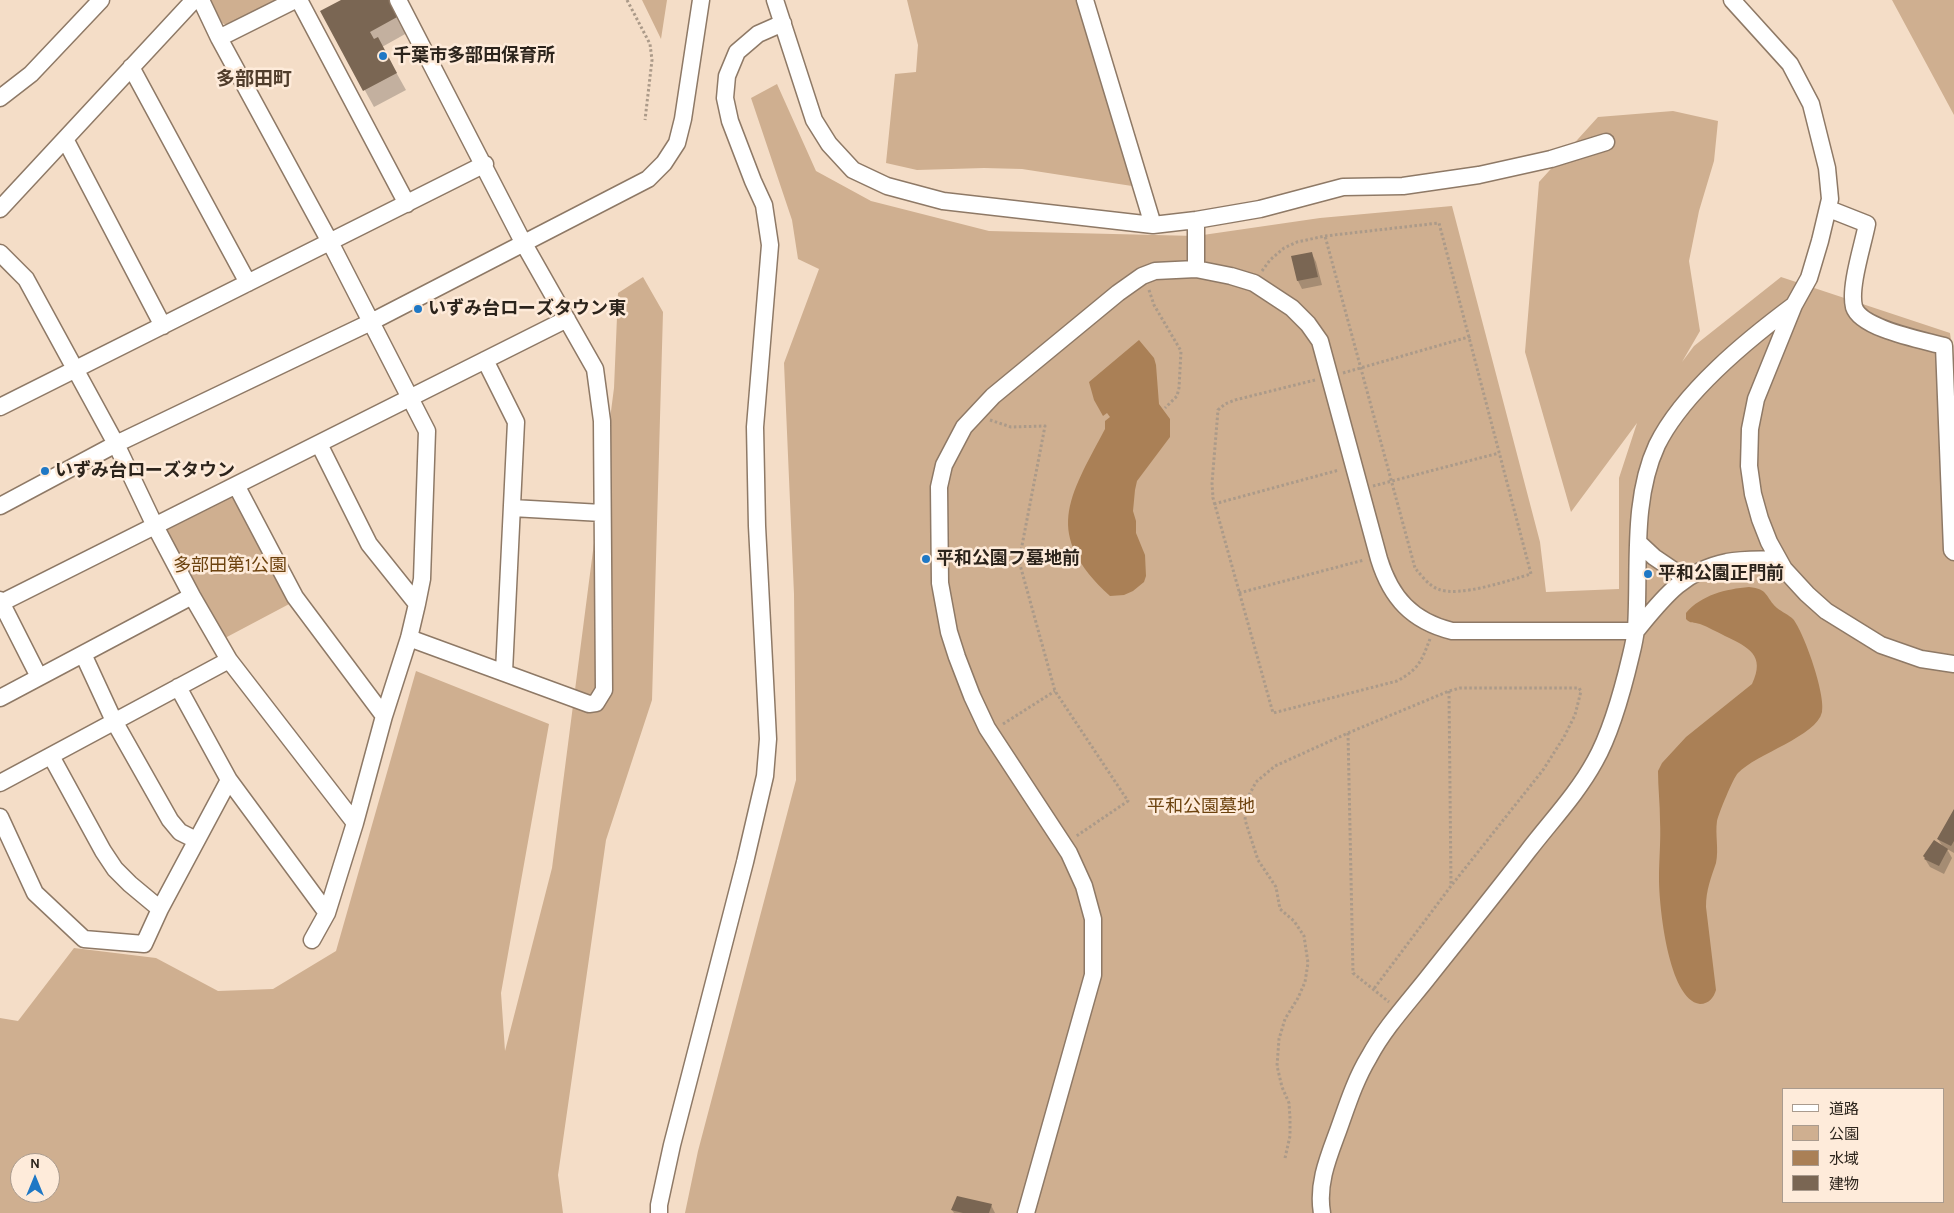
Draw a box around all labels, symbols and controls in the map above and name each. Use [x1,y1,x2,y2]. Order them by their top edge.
place label: 千葉市多部田保育所 [393,45,555,67]
marker: 千葉市多部田保育所 [377,50,389,62]
district label: 多部田町 [216,69,292,91]
place label: いずみ台ローズタウン東 [428,298,626,320]
marker: いずみ台ローズタウン東 [412,303,424,315]
place label: いずみ台ローズタウン [55,460,235,482]
marker: いずみ台ローズタウン [39,465,51,477]
place label: 平和公園フ墓地前 [936,548,1080,570]
marker: 平和公園フ墓地前 [920,553,932,565]
park label: 多部田第1公園 [173,555,287,577]
place label: 平和公園正門前 [1658,563,1784,585]
marker: 平和公園正門前 [1642,568,1654,580]
park label: 平和公園墓地 [1147,796,1255,818]
legend [1782,1088,1944,1203]
text: 道路 [1829,1100,1859,1118]
text: 公園 [1829,1125,1859,1143]
text: 水域 [1829,1150,1859,1168]
north arrow [10,1153,60,1203]
text: N [30,1155,40,1172]
text: 建物 [1829,1175,1859,1193]

